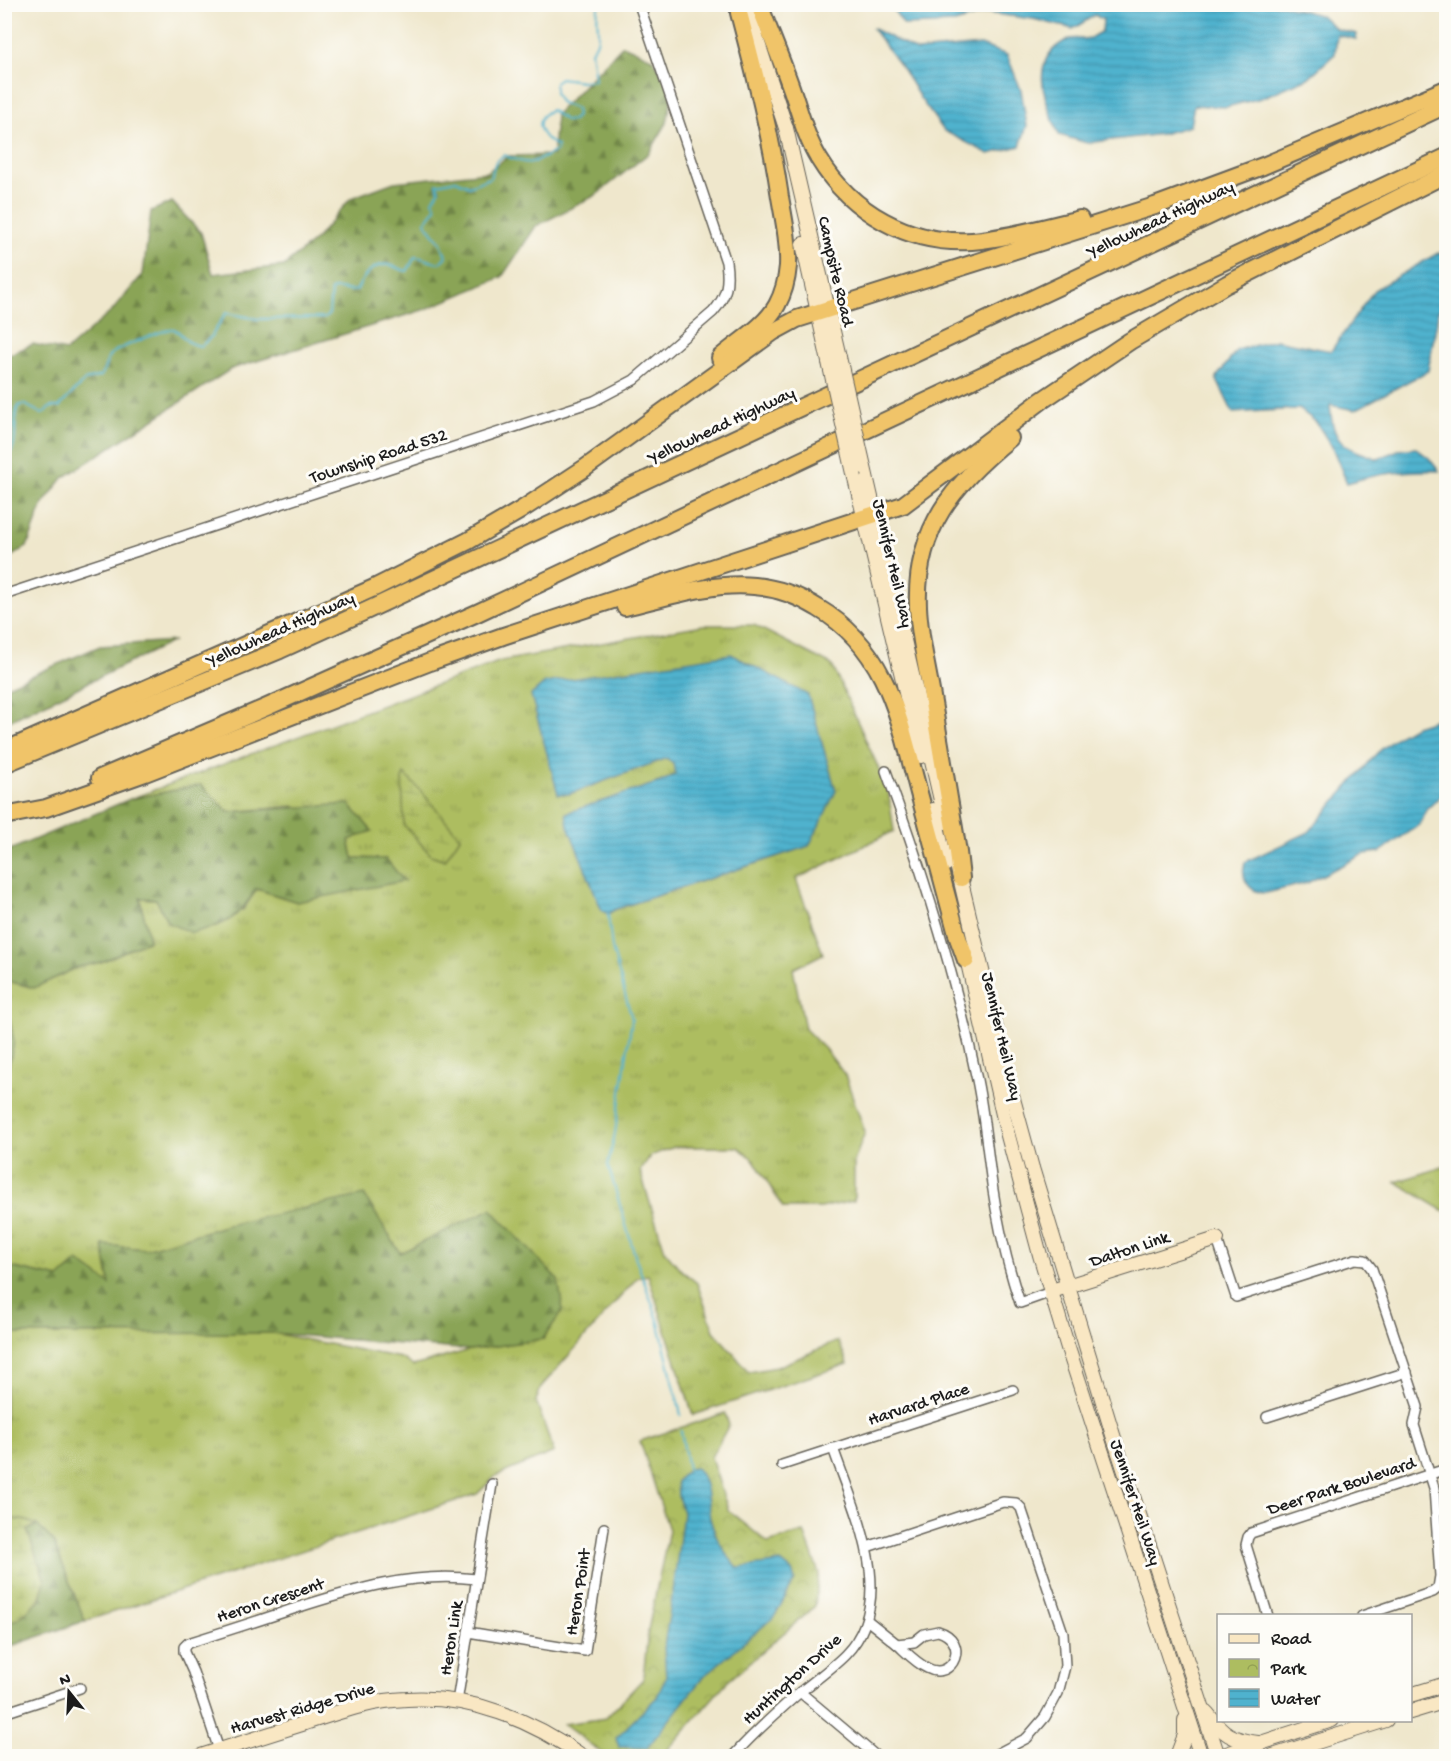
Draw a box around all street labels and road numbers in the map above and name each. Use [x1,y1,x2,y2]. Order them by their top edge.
street label: Yellowhead Highway [1083,177,1238,264]
street label: Campsite Road [812,215,858,330]
street label: Yellowhead Highway [644,383,799,470]
street label: Township Road 532 [306,425,450,490]
street label: Jennifer Heil Way [867,497,917,630]
street label: Yellowhead Highway [202,588,358,673]
street label: Jennifer Heil Way [976,970,1026,1103]
street label: Dalton Link [1086,1227,1174,1273]
street label: Harvard Place [866,1379,973,1432]
street label: Jennifer Heil Way [1104,1437,1165,1568]
street label: Deer Park Boulevard [1264,1453,1420,1522]
street label: Heron Point [562,1546,597,1637]
street label: Heron Crescent [215,1574,329,1629]
street label: Heron Link [436,1598,469,1677]
street label: Huntington Drive [739,1629,847,1730]
street label: Harvest Ridge Drive [228,1679,378,1740]

